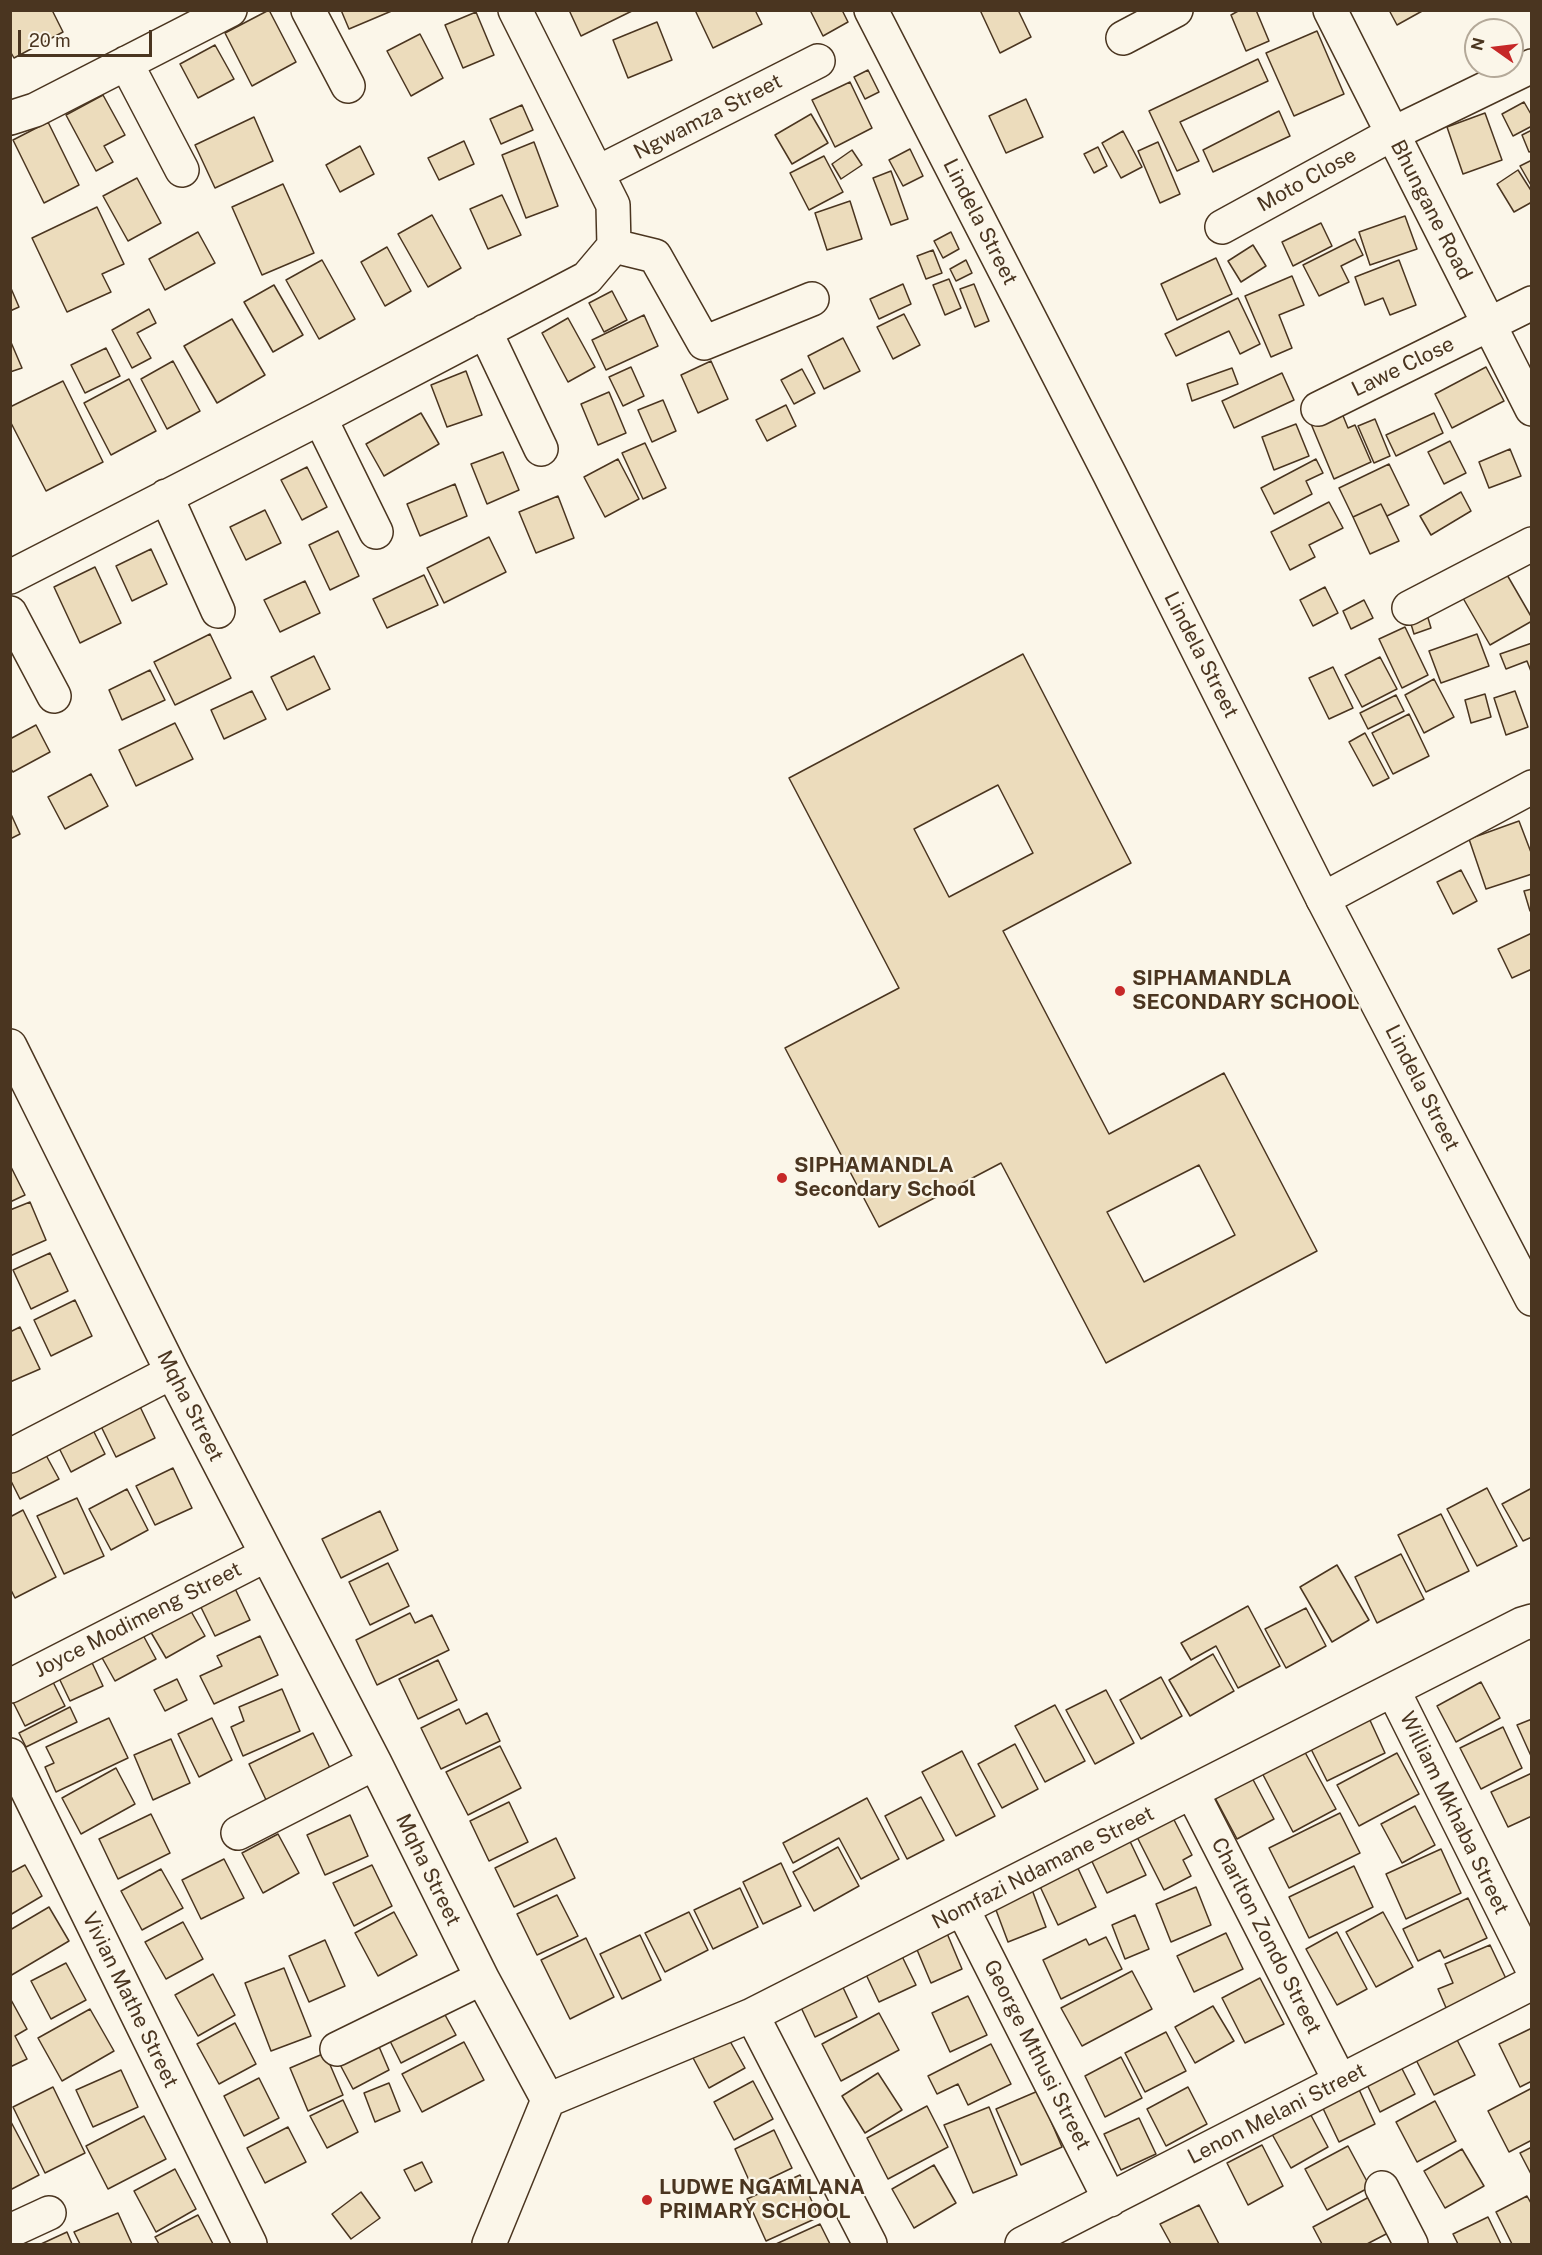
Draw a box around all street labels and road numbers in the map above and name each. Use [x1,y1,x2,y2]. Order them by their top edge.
street label: Ngwamza Street [630,69,786,165]
street label: Bhungane Road [1385,136,1477,284]
street label: Moto Close [1253,142,1361,218]
street label: Lindela Street [937,155,1023,289]
street label: Lawe Close [1348,331,1458,403]
street label: Lindela Street [1158,588,1244,722]
street label: Lindela Street [1379,1021,1465,1155]
street label: Mqha Street [151,1346,229,1466]
street label: Joyce Modimeng Street [30,1557,246,1683]
street label: William Mkhaba Street [1394,1708,1514,1918]
street label: Nomfazi Ndamane Street [928,1801,1158,1935]
street label: Mqha Street [390,1810,466,1930]
street label: Charlton Zondo Street [1206,1834,1326,2038]
street label: Vivian Mathe Street [77,1908,183,2092]
street label: George Mthusi Street [978,1956,1096,2154]
street label: Lenon Melani Street [1184,2058,1370,2170]

